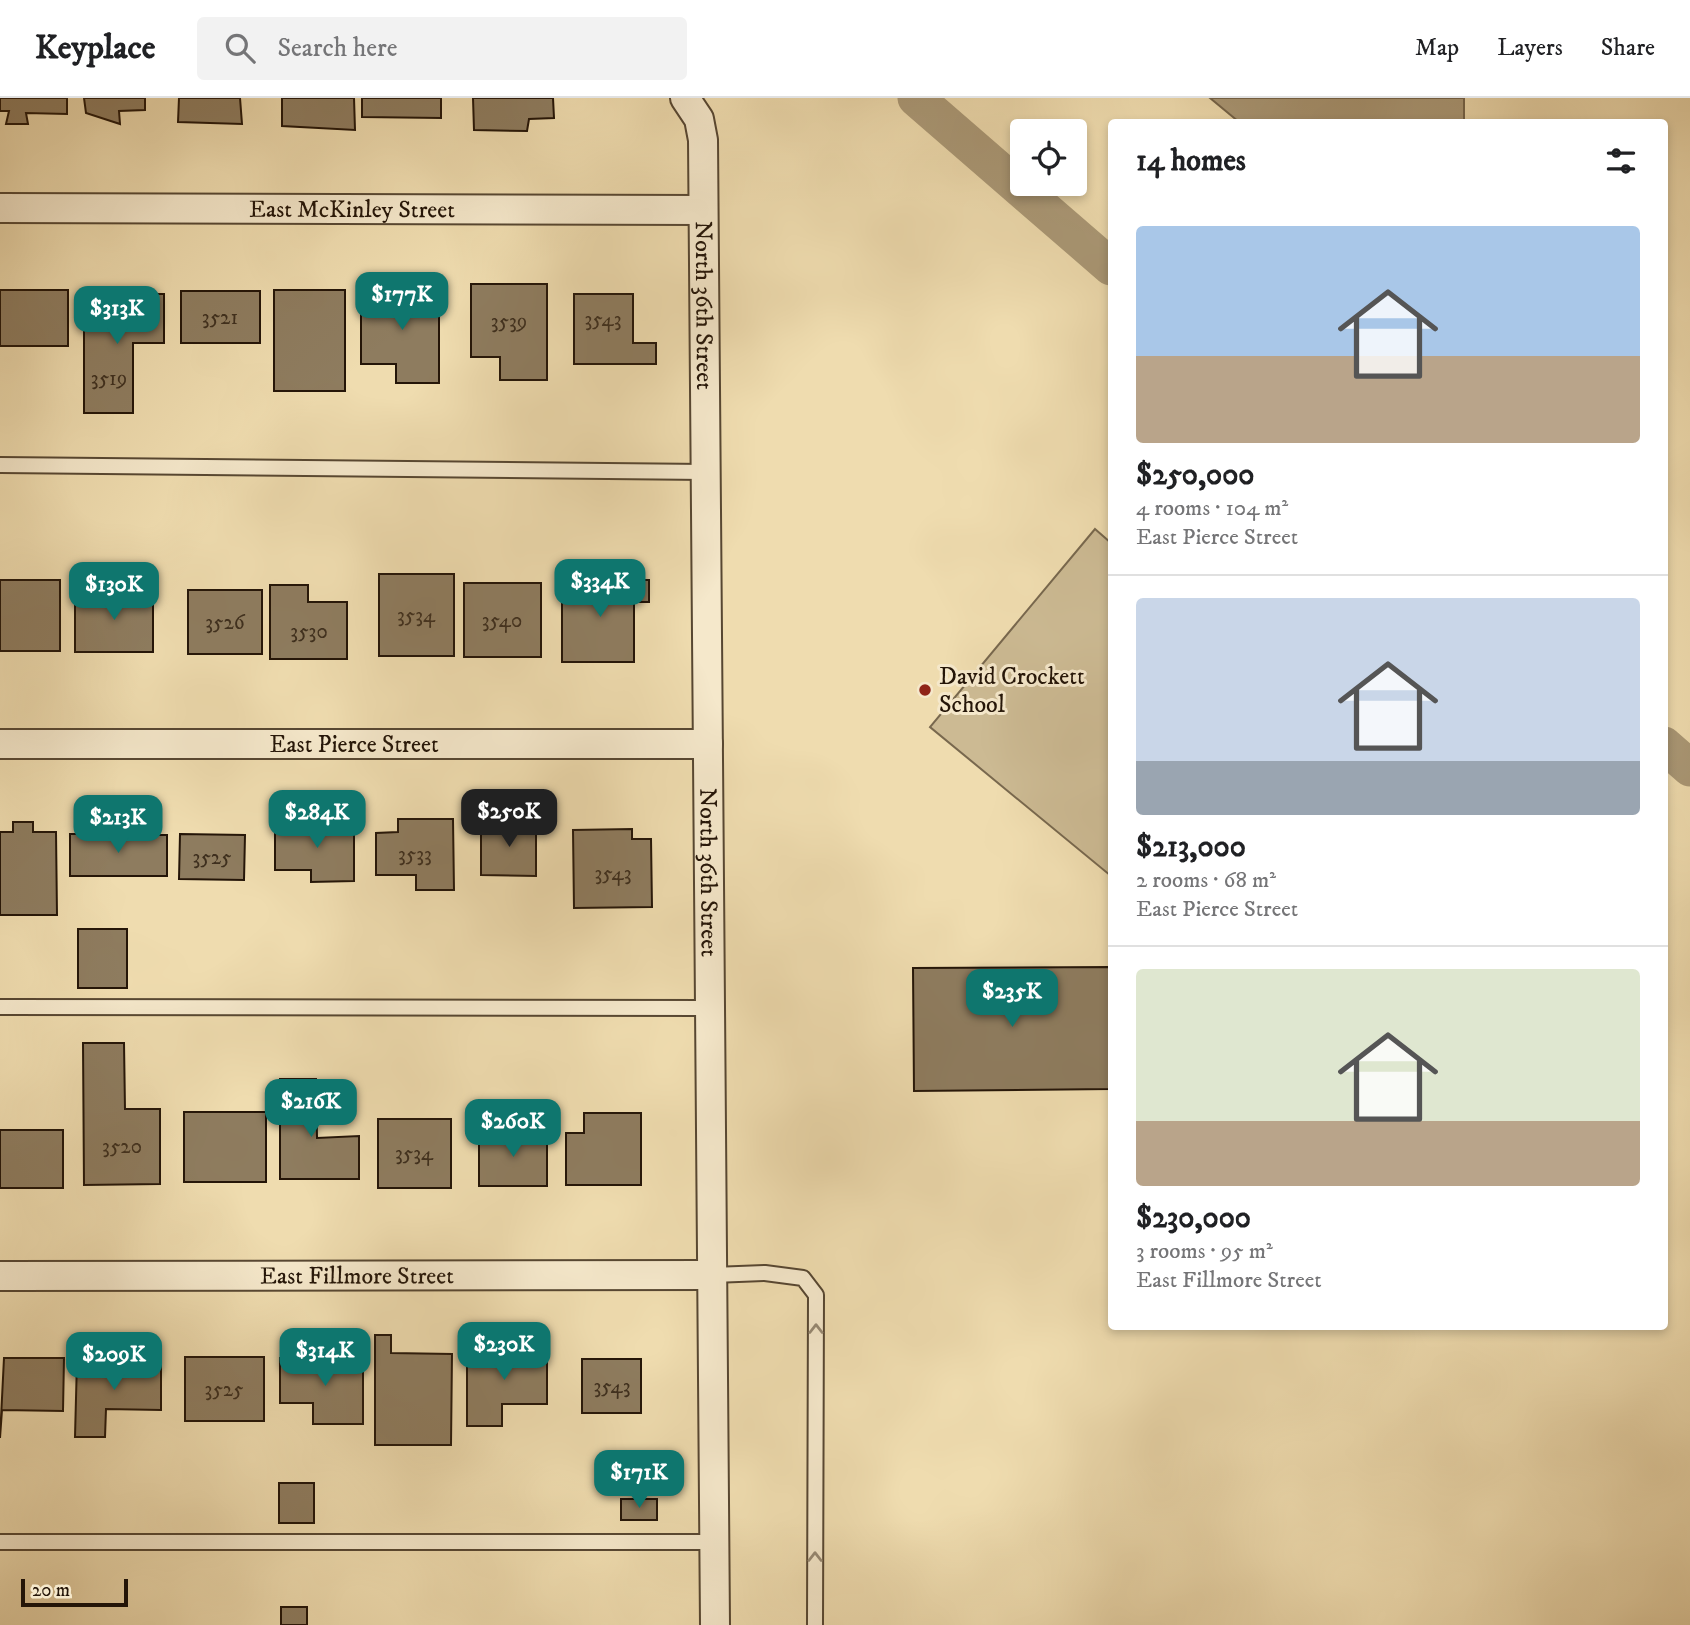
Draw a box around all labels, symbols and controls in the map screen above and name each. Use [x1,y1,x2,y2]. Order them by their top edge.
search box [197,17,687,80]
text: Keyplace [35,28,155,69]
icon: search [221,29,259,67]
text: Search here [277,32,398,65]
text: Map [1415,33,1459,63]
text: Layers [1497,33,1563,63]
text: Share [1601,33,1655,63]
map controls [1010,119,1087,196]
button: locate [1010,119,1087,196]
icon: filters [1602,142,1640,180]
text: 14 homes [1136,143,1246,180]
street label: East McKinley Street [249,195,455,225]
street label: North 36th Street [688,221,719,390]
icon: home [1325,271,1451,397]
pin: $177K [353,272,451,332]
text: $177K [371,280,433,309]
pin: $313K [68,286,166,346]
text: $313K [90,294,144,323]
house number: 3521 [202,305,238,331]
house number: 3543 [584,307,622,333]
house number: 3539 [491,309,527,335]
house number: 3519 [91,366,127,392]
text: $250,000 [1136,457,1255,494]
text: 4 rooms · 104 m² [1136,494,1288,523]
text: East Pierce Street [1136,523,1298,552]
pin: $334K [551,560,649,619]
pin: $130K [65,562,163,622]
text: $334K [570,567,630,596]
text: $130K [85,570,143,599]
house number: 3534 [397,603,436,629]
house number: 3540 [482,608,522,634]
house number: 3526 [205,610,246,636]
house number: 3530 [290,619,328,645]
icon: home [1325,643,1451,769]
place label: David Crockett School [939,662,1085,720]
marker: David Crockett School [917,682,933,698]
street label: East Pierce Street [269,730,439,760]
street label: North 36th Street [692,788,724,957]
pin: $284K [268,790,366,850]
pin: $250K [460,790,558,849]
pin: $213K [69,796,167,855]
text: $250K [477,797,541,826]
text: $284K [285,798,349,827]
text: $213K [89,803,147,832]
text: $213,000 [1136,829,1246,866]
house number: 3533 [398,842,432,868]
house number: 3525 [193,845,231,871]
house number: 3543 [594,861,632,887]
text: 2 rooms · 68 m² [1136,866,1276,895]
text: East Pierce Street [1136,895,1298,924]
pin: $235K [963,970,1061,1029]
text: $235K [982,977,1042,1006]
icon: home [1325,1014,1451,1140]
pin: $216K [262,1080,360,1139]
text: $216K [281,1087,341,1116]
pin: $260K [464,1100,562,1159]
text: $260K [481,1107,545,1136]
house number: 3520 [102,1134,142,1160]
house number: 3534 [395,1141,434,1167]
text: $230,000 [1136,1200,1251,1237]
text: 3 rooms · 95 m² [1136,1237,1273,1266]
street label: East Fillmore Street [260,1261,454,1292]
text: East Fillmore Street [1136,1266,1322,1295]
pin: $230K [455,1322,553,1382]
one-way arrow [808,1324,824,1334]
pin: $314K [276,1328,374,1388]
text: $230K [474,1330,534,1359]
pin: $209K [65,1332,163,1392]
text: $314K [296,1336,354,1365]
text: $209K [82,1340,146,1369]
house number: 3543 [593,1374,631,1400]
house number: 3525 [205,1377,243,1403]
pin: $171K [590,1450,688,1510]
text: $171K [610,1458,668,1487]
one-way arrow [807,1551,823,1562]
scale bar [21,1576,128,1608]
text: 20 m [32,1579,70,1602]

